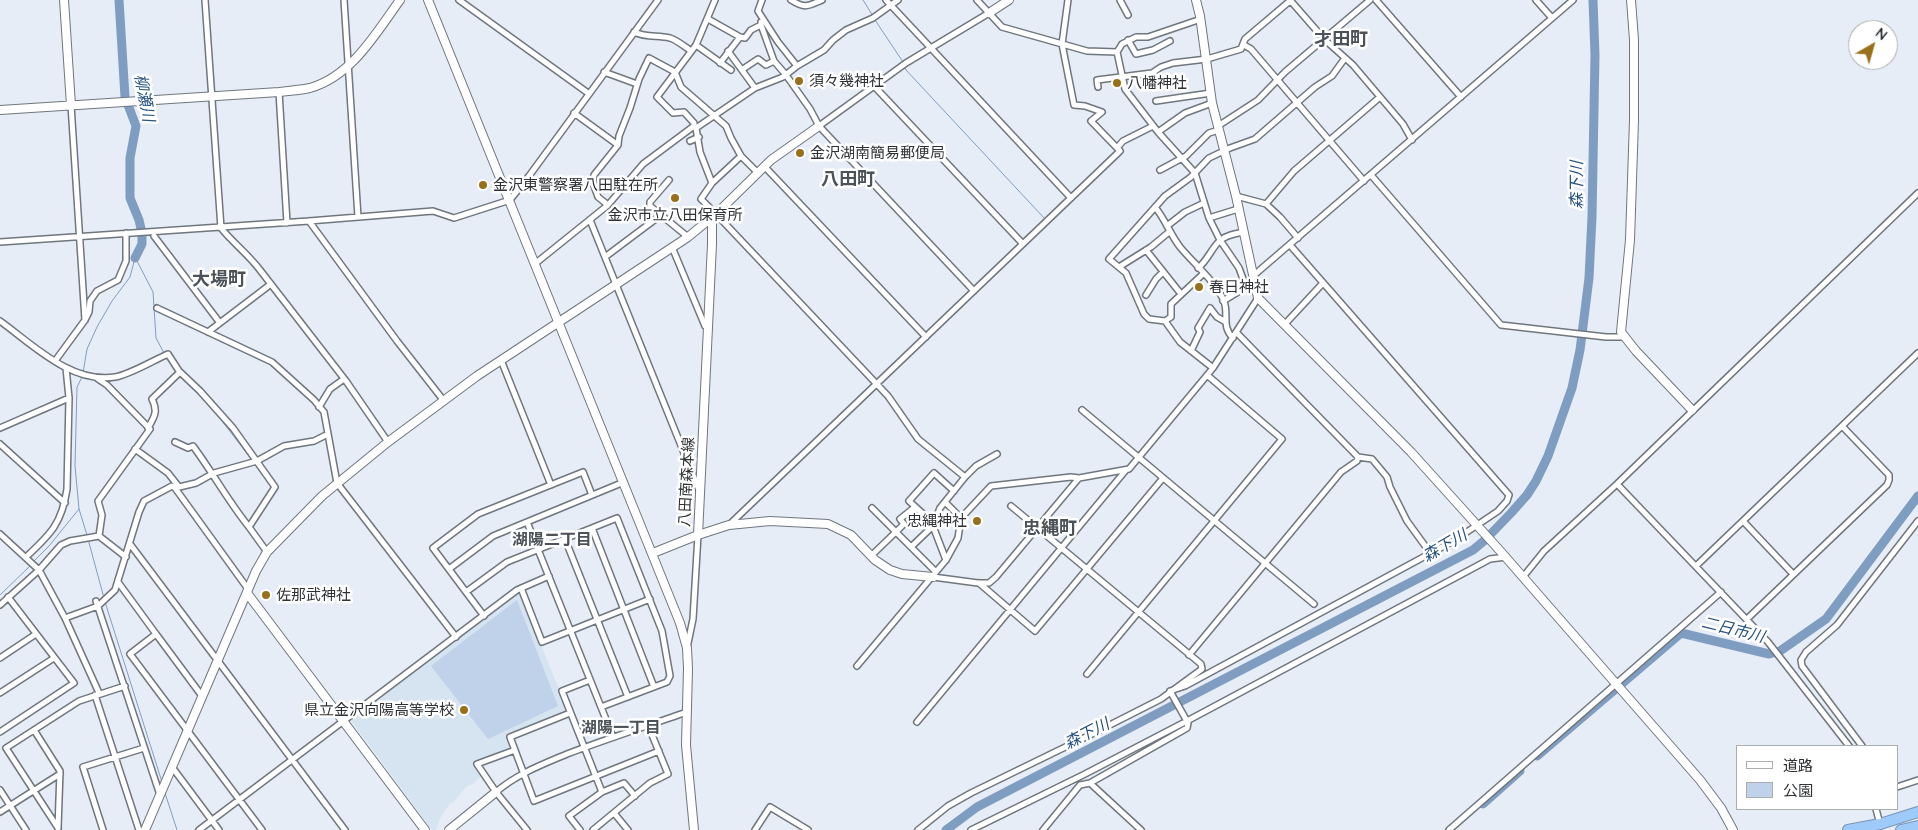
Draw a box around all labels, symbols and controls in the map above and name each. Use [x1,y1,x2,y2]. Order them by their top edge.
north arrow [1848,20,1898,70]
text: N [1872,24,1891,44]
district label: 才田町 [1314,29,1368,51]
place label: 須々幾神社 [809,72,884,90]
water label: 柳瀬川 [130,73,158,123]
place label: 八幡神社 [1127,74,1187,92]
marker: 須々幾神社 [793,75,805,87]
marker: 八幡神社 [1111,77,1123,89]
place label: 金沢湖南簡易郵便局 [810,144,945,162]
marker: 金沢湖南簡易郵便局 [794,147,806,159]
water label: 森下川 [1567,161,1587,209]
district label: 八田町 [821,169,875,191]
place label: 金沢東警察署八田駐在所 [493,176,658,194]
marker: 金沢東警察署八田駐在所 [477,179,489,191]
marker: 金沢市立八田保育所 [669,192,681,204]
place label: 金沢市立八田保育所 [608,206,742,224]
district label: 大場町 [192,269,246,291]
place label: 春日神社 [1209,278,1269,296]
marker: 春日神社 [1193,281,1205,293]
street label: 八田南森本線 [676,437,698,527]
place label: 忠縄神社 [907,512,967,530]
marker: 忠縄神社 [971,515,983,527]
district label: 忠縄町 [1023,518,1077,540]
water label: 森下川 [1419,526,1471,566]
district label: 湖陽二丁目 [512,530,592,550]
place label: 佐那武神社 [276,586,351,604]
marker: 佐那武神社 [260,589,272,601]
water label: 二日市川 [1700,613,1766,647]
place label: 県立金沢向陽高等学校 [304,701,454,719]
marker: 県立金沢向陽高等学校 [458,704,470,716]
water label: 森下川 [1061,715,1113,753]
district label: 湖陽一丁目 [581,718,661,738]
legend [1736,745,1898,810]
text: 道路 [1783,756,1813,775]
text: 公園 [1783,781,1813,800]

